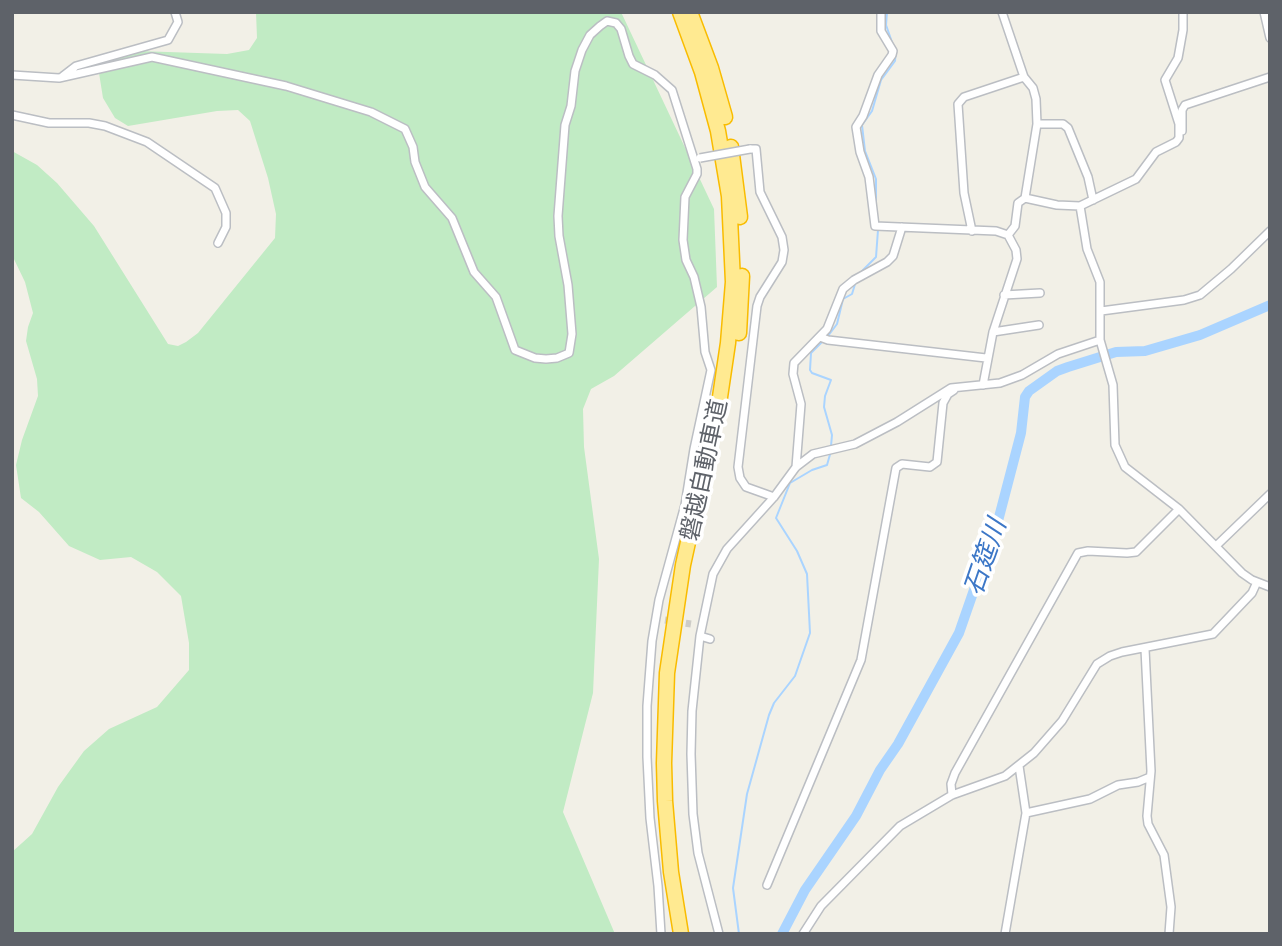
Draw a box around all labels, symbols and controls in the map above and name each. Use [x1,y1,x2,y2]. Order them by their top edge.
street label: 磐越自動車道 [675,397,733,543]
water label: 石筵川 [958,515,1012,599]

